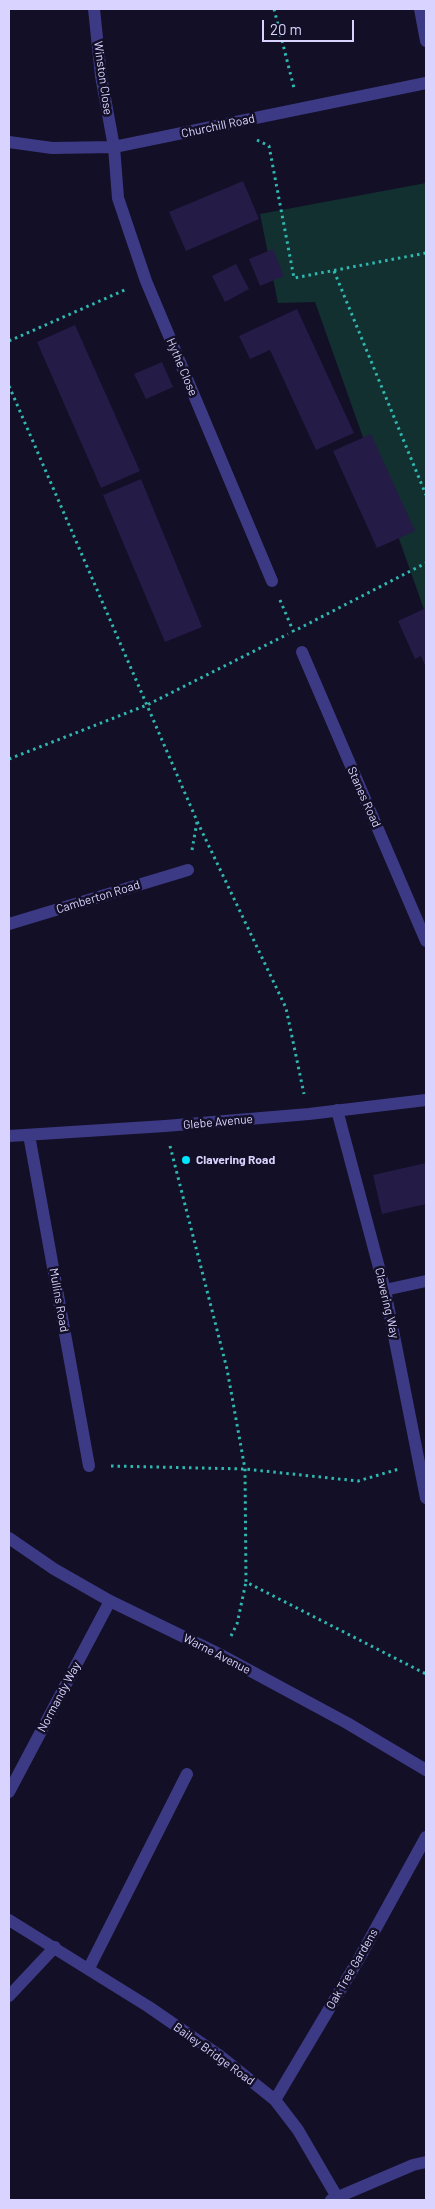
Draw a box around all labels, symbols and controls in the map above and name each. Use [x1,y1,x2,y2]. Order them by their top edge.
scale bar [265,10,358,42]
text: 20 m [270,20,302,38]
street label: Winston Close [91,40,115,116]
street label: Churchill Road [180,111,256,141]
street label: Hythe Close [163,336,201,398]
street label: Stanes Road [344,764,384,830]
street label: Camberton Road [54,877,142,917]
street label: Glebe Avenue [183,1112,253,1132]
place label: Clavering Road [196,1153,275,1167]
marker: Clavering Road [180,1154,192,1166]
street label: Clavering Way [372,1266,402,1340]
street label: Mullins Road [46,1267,72,1333]
street label: Warne Avenue [181,1631,253,1677]
street label: Normandy Way [34,1659,84,1735]
street label: Oak Tree Gardens [323,1926,381,2012]
street label: Bailey Bridge Road [171,2020,257,2088]

